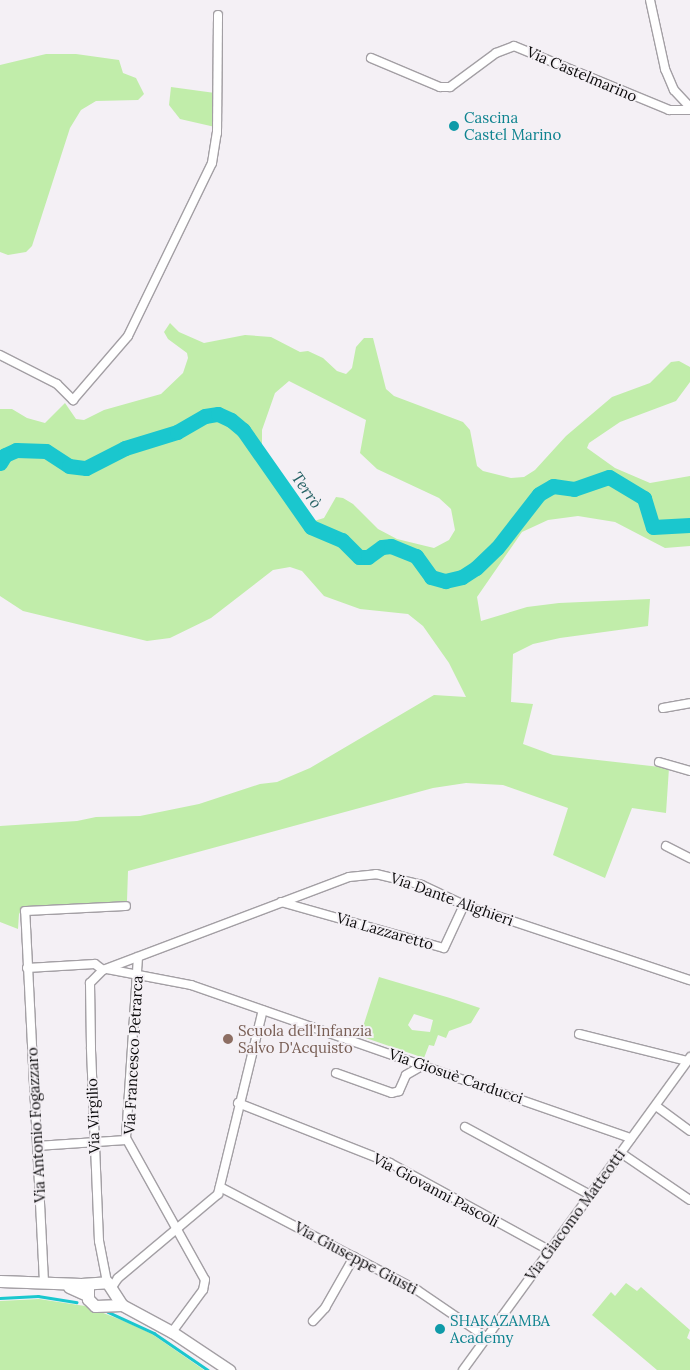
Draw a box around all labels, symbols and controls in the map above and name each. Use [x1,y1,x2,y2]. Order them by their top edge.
street label: Via Castelmarino [524,43,640,105]
place label: Cascina Castel Marino [464,108,561,143]
marker: Cascina Castel Marino [448,120,460,132]
water label: Terrò [288,468,326,512]
street label: Via Dante Alighieri [388,868,516,930]
street label: Via Lazzaretto [334,909,436,953]
street label: Via Francesco Petrarca [120,975,146,1135]
place label: Scuola dell'Infanzia Salvo D'Acquisto [238,1021,372,1056]
marker: Scuola dell'Infanzia Salvo D'Acquisto [222,1033,234,1045]
street label: Via Giosuè Carducci [387,1045,525,1107]
street label: Via Antonio Fogazzaro [23,1047,49,1203]
street label: Via Virgilio [83,1078,103,1154]
street label: Via Giacomo Matteotti [521,1146,629,1284]
street label: Via Giovanni Pascoli [370,1149,502,1231]
street label: Via Giuseppe Giusti [291,1218,421,1298]
place label: SHAKAZAMBA Academy [450,1311,550,1346]
marker: SHAKAZAMBA Academy [434,1323,446,1335]

